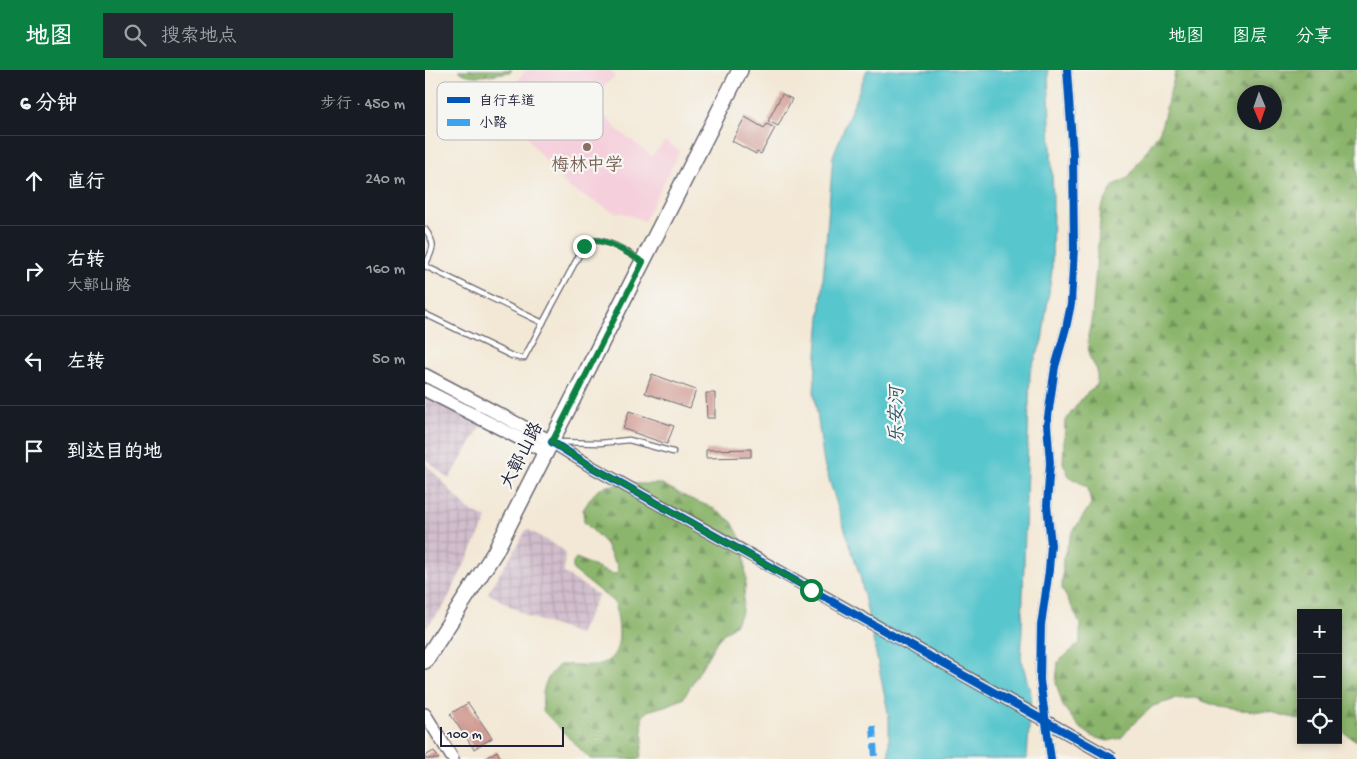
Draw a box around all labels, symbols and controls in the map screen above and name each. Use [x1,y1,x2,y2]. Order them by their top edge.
search box [103,13,453,58]
icon: search [121,21,149,49]
text: 地图 [25,24,73,53]
text: 搜索地点 [161,26,237,49]
text: 地图 [1168,27,1204,48]
text: 图层 [1232,27,1268,48]
text: 分享 [1296,27,1332,48]
legend [437,82,603,140]
north arrow [1237,85,1282,130]
text: 6 分钟 [20,93,78,118]
text: 自行车道 [479,94,535,111]
text: 步行 · 450 m [320,96,405,115]
text: 小路 [479,115,507,133]
marker: 梅林中学 [581,141,593,153]
place label: 梅林中学 [551,155,623,177]
icon: ahead [20,167,48,195]
text: 240 m [365,171,405,190]
text: 直行 [67,172,105,195]
route end [573,235,596,258]
text: 右转 [67,250,105,273]
icon: right [20,257,48,285]
text: 160 m [366,261,405,280]
text: 大鄣山路 [67,278,131,297]
icon: left [20,347,48,375]
text: 50 m [372,351,405,370]
text: 左转 [67,352,105,375]
water label: 乐安河 [886,384,910,444]
street label: 大鄣山路 [496,419,549,493]
icon: arrive [20,437,48,465]
text: 到达目的地 [67,442,162,465]
route start [800,579,823,602]
map controls [1297,609,1342,744]
button: + [1297,609,1342,654]
button: − [1297,654,1342,699]
button: locate [1297,699,1342,744]
scale bar [440,724,564,747]
text: 100 m [447,727,482,744]

